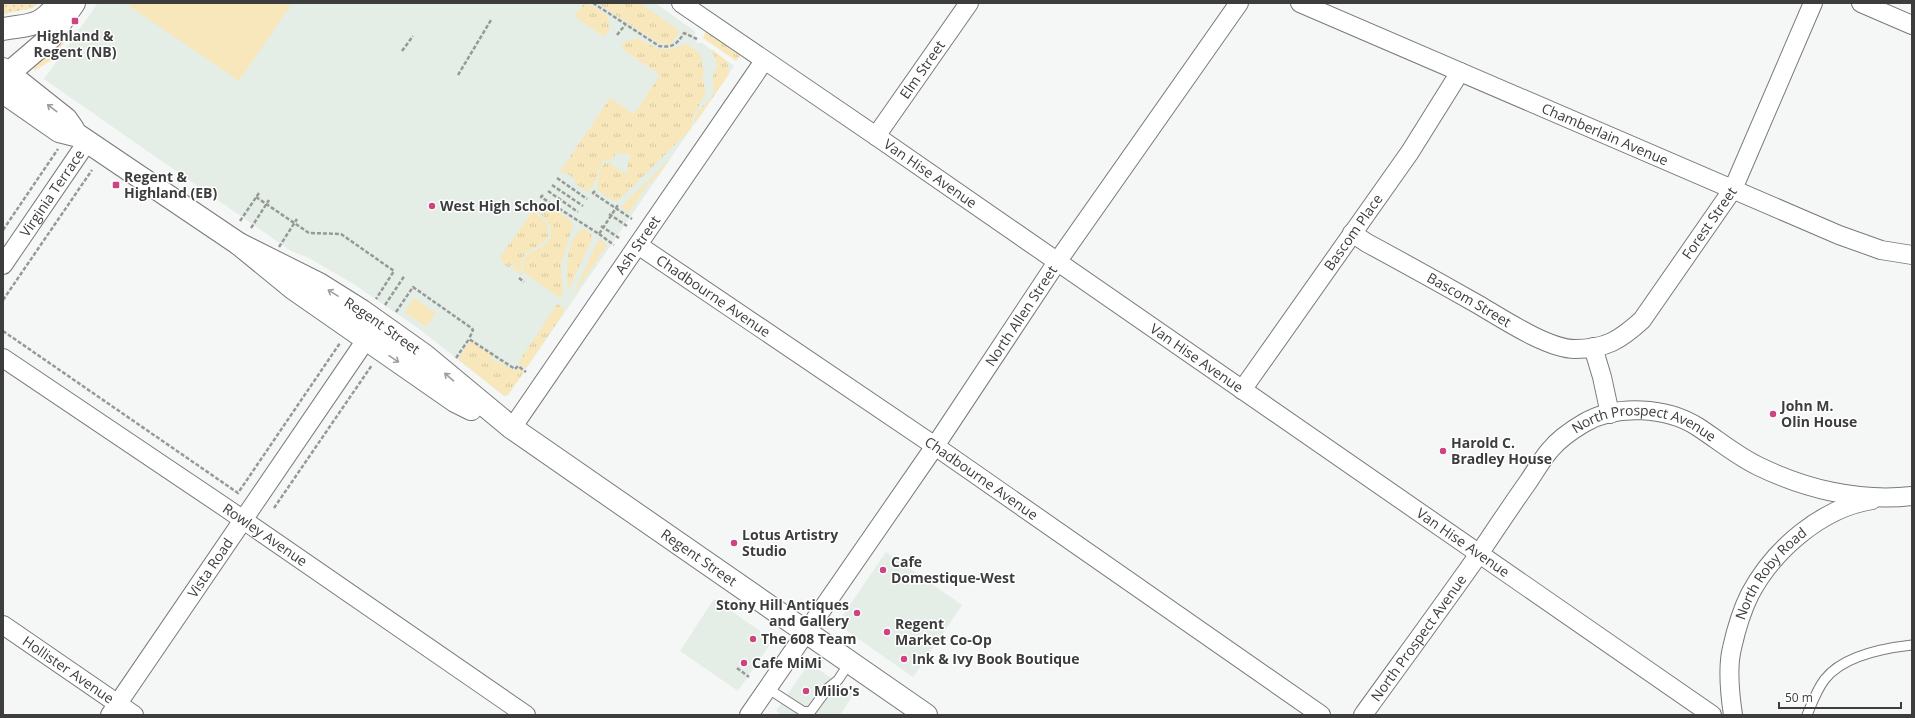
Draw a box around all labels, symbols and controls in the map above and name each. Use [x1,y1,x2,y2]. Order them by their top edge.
marker: Highland & Regent (NB) [70,16,80,26]
place label: Highland & Regent (NB) [34,26,117,61]
street label: Elm Street [895,36,949,102]
street label: Chamberlain Avenue [1539,98,1672,170]
one-way arrow [47,104,58,112]
street label: Van Hise Avenue [880,134,981,212]
street label: Virginia Terrace [15,145,88,240]
place label: Regent & Highland (EB) [124,167,218,202]
marker: Regent & Highland (EB) [111,180,121,190]
street label: Forest Street [1677,183,1741,262]
street label: Bascom Place [1319,190,1387,274]
place label: West High School [440,196,560,215]
marker: West High School [427,201,437,211]
street label: Ash Street [610,212,664,278]
street label: Chadbourne Avenue [653,250,775,341]
street label: North Allen Street [980,262,1061,370]
street label: Bascom Street [1424,268,1515,331]
one-way arrow [327,288,339,296]
street label: Regent Street [341,292,424,358]
street label: Van Hise Avenue [1147,319,1247,397]
one-way arrow [388,355,399,363]
one-way arrow [444,372,455,381]
place label: John M. Olin House [1779,396,1857,431]
text: North Prospect Avenue [1568,400,1720,446]
marker: John M. Olin House [1768,409,1778,419]
street label: North Prospect Avenue [1568,426,1720,450]
street label: Chadbourne Avenue [921,432,1042,524]
place label: Harold C. Bradley House [1451,433,1552,468]
marker: Harold C. Bradley House [1438,446,1448,456]
street label: Rowley Avenue [219,499,311,570]
street label: Van Hise Avenue [1413,503,1514,581]
street label: North Roby Road [1730,523,1810,622]
street label: Regent Street [657,524,741,590]
place label: Lotus Artistry Studio [742,525,838,560]
street label: Vista Road [183,534,237,601]
marker: Lotus Artistry Studio [729,538,739,548]
place label: Cafe Domestique-West [891,552,1015,587]
marker: Cafe Domestique-West [878,565,888,575]
street label: North Prospect Avenue [1366,571,1470,705]
place label: Stony Hill Antiques and Gallery [716,595,849,630]
marker: Stony Hill Antiques and Gallery [852,608,862,618]
place label: Regent Market Co-Op [895,614,992,649]
marker: Regent Market Co-Op [882,627,892,637]
place label: The 608 Team [761,629,856,648]
street label: Hollister Avenue [19,631,118,708]
marker: The 608 Team [748,634,758,644]
place label: Ink & Ivy Book Boutique [912,649,1080,668]
place label: Cafe MiMi [752,653,822,672]
marker: Ink & Ivy Book Boutique [899,654,909,664]
marker: Cafe MiMi [739,658,749,668]
place label: Milio's [814,681,859,700]
scale bar [1779,684,1901,710]
marker: Milio's [801,686,811,696]
text: 50 m [1785,689,1813,706]

